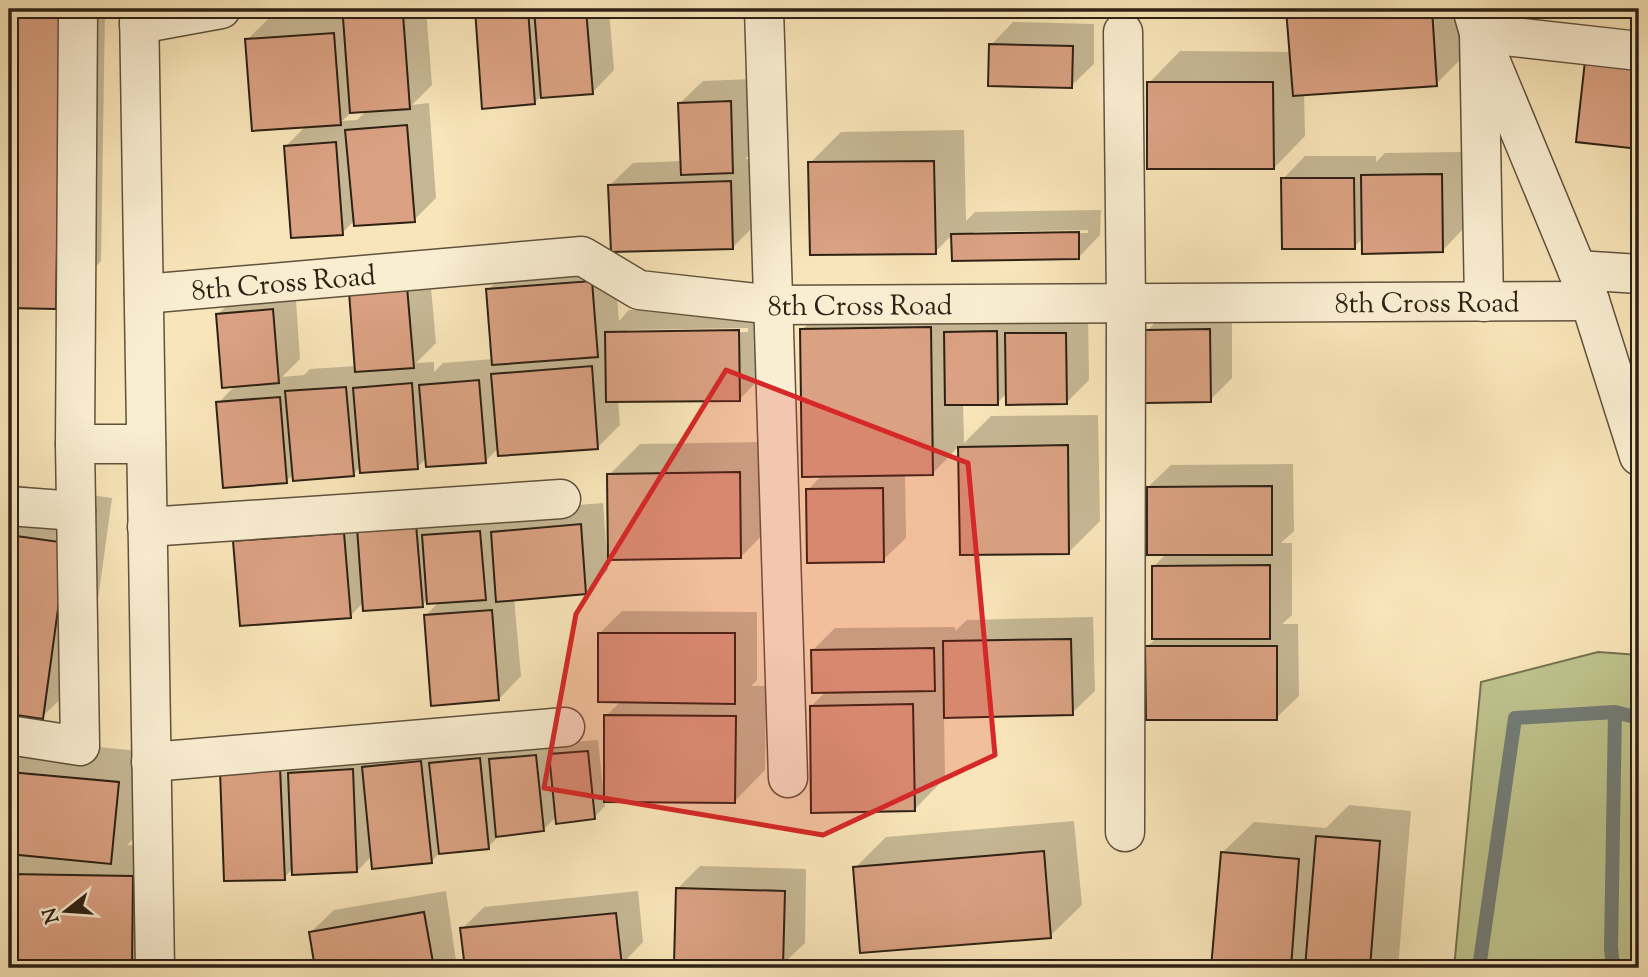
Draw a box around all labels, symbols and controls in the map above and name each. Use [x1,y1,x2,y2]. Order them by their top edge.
street label: 8th Cross Road [190,257,378,313]
street label: 8th Cross Road [1335,284,1520,325]
street label: 8th Cross Road [768,287,953,328]
north arrow [32,876,102,946]
text: N [37,904,67,926]

